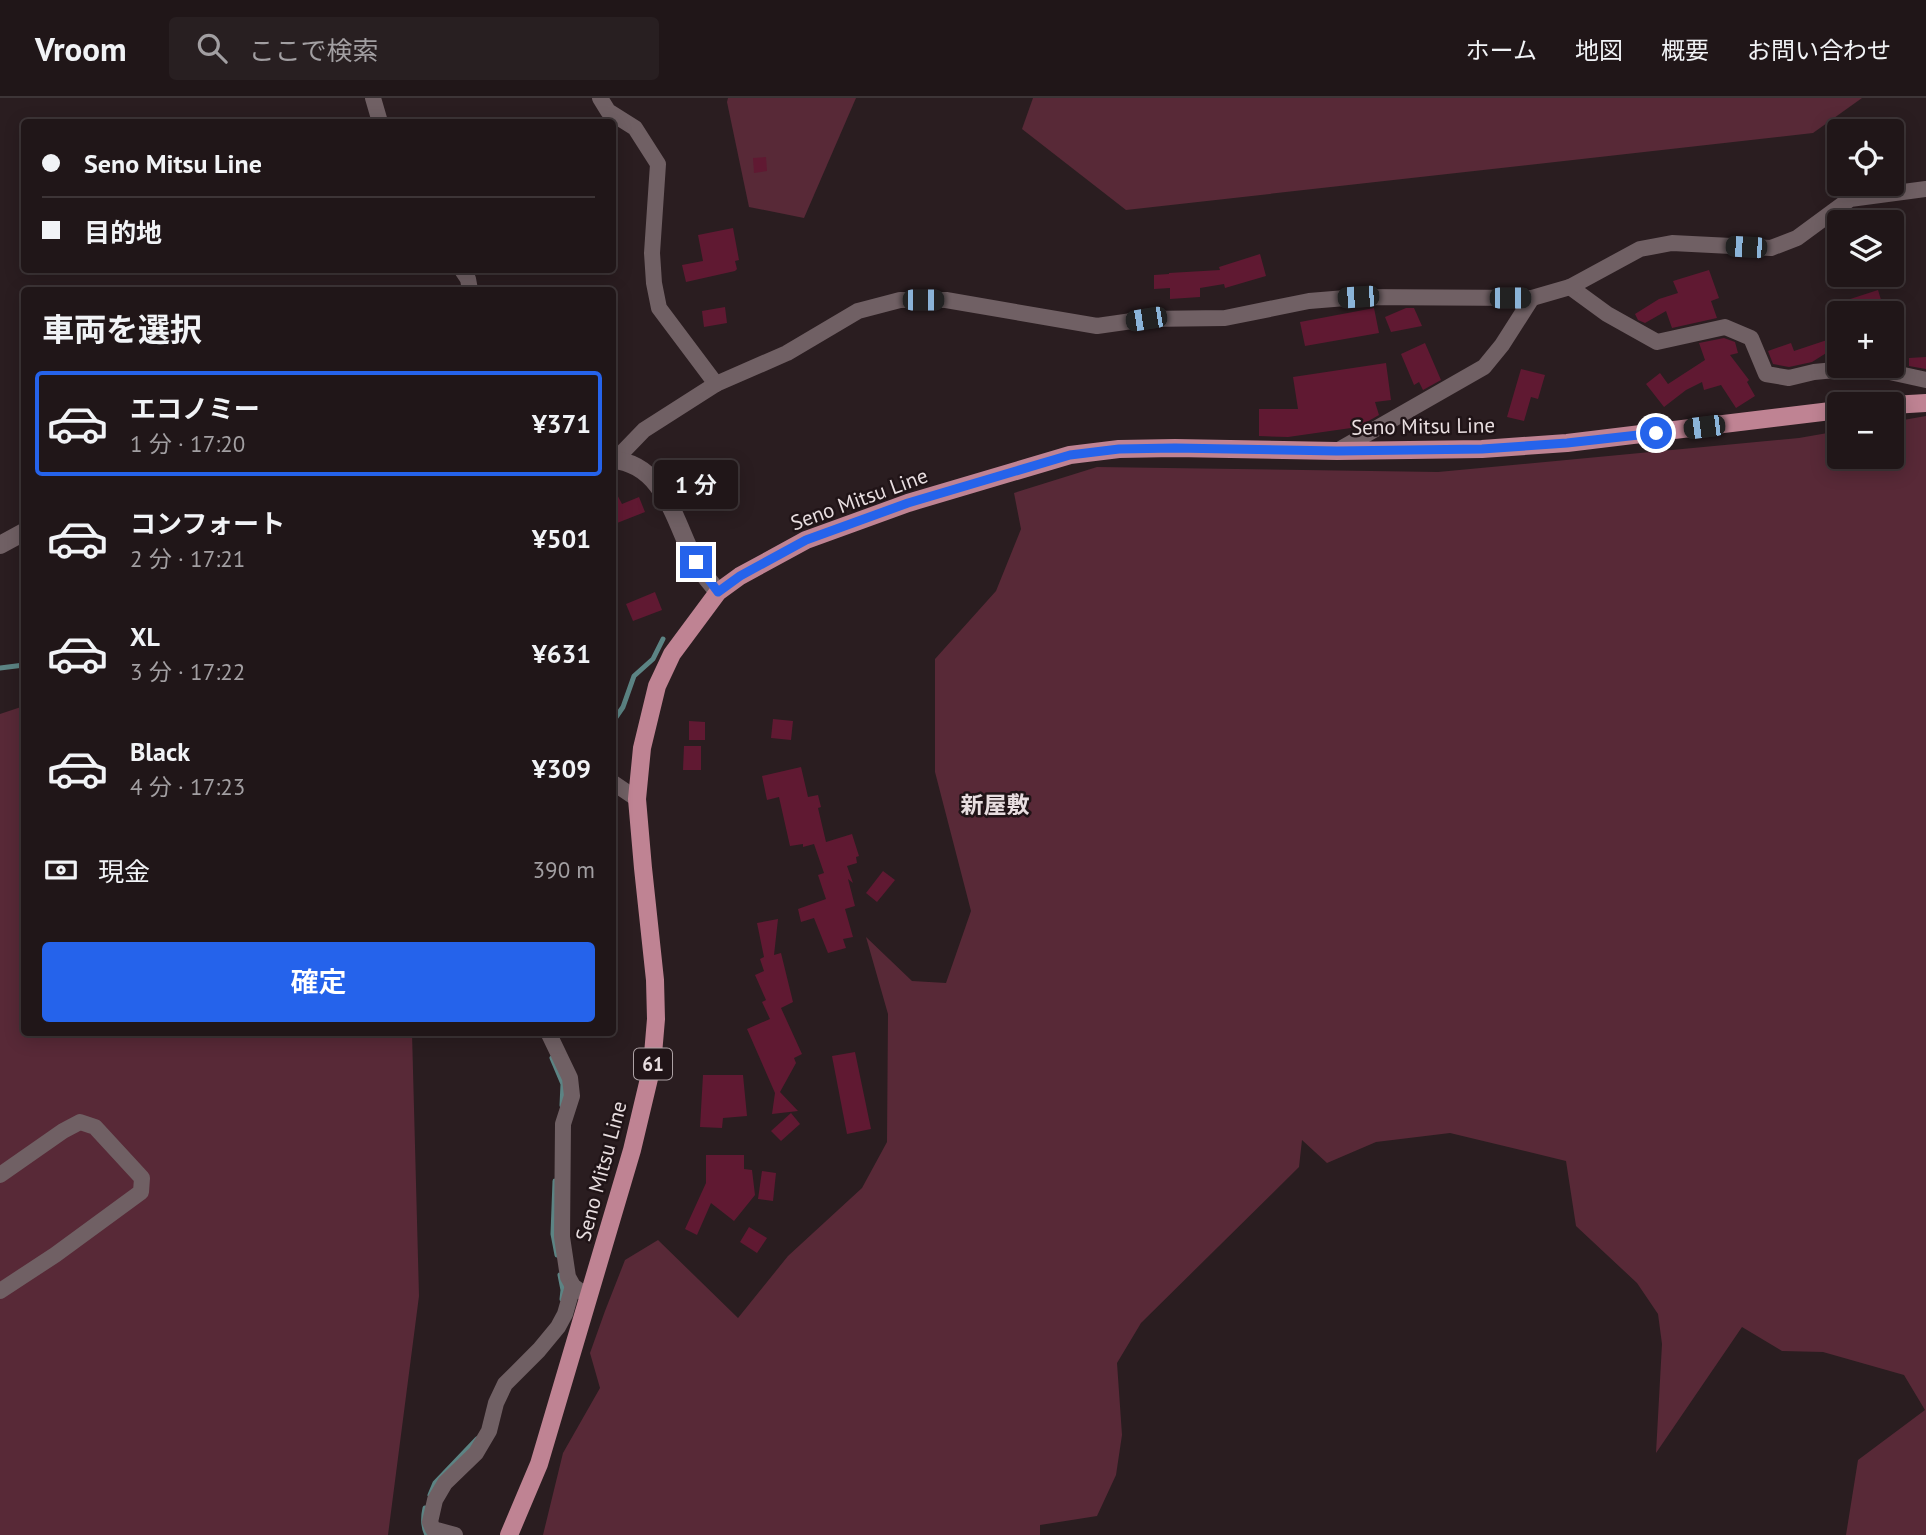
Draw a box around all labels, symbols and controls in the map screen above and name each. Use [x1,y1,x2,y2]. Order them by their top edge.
search box [169,17,659,80]
text: Vroom [35,27,127,70]
icon: search [193,29,231,67]
text: ここで検索 [249,34,379,67]
text: ホーム [1466,35,1537,66]
text: 地図 [1575,35,1623,66]
text: 概要 [1661,35,1709,66]
text: お問い合わせ [1747,35,1891,66]
map controls [1827,119,1904,469]
button: locate [1827,119,1904,196]
text: Seno Mitsu Line [84,147,262,180]
button: layers [1827,210,1904,287]
text: 目的地 [84,216,162,249]
car [1725,235,1768,259]
car [1337,285,1380,309]
car [1490,288,1532,309]
car [903,290,945,311]
button: + [1827,301,1904,378]
car [1124,305,1169,333]
text: 車両を選択 [42,308,202,350]
icon: car [46,392,109,455]
text: エコノミー [130,392,260,425]
button: − [1827,392,1904,469]
text: ¥371 [532,407,591,440]
street label: Seno Mitsu Line [1351,411,1495,441]
car [1682,414,1727,440]
route start [1640,417,1672,449]
text: 1 分 · 17:20 [130,429,245,458]
callout: 1 分 [654,461,738,510]
street label: Seno Mitsu Line [787,462,931,536]
text: 1 分 [675,470,717,499]
icon: car [46,507,109,570]
text: コンフォート [130,507,285,540]
text: ¥501 [532,522,591,555]
text: 2 分 · 17:21 [130,544,245,573]
route end [680,546,712,578]
text: XL [130,620,160,653]
icon: car [46,622,109,685]
text: ¥631 [532,637,591,670]
text: 3 分 · 17:22 [130,657,245,686]
text: Black [130,735,190,768]
icon: car [46,737,109,800]
text: ¥309 [532,752,591,785]
text: 4 分 · 17:23 [130,772,245,801]
district label: 新屋敷 [961,790,1030,819]
icon: cash [42,851,80,889]
text: 現金 [98,855,150,888]
text: 390 m [533,855,595,884]
button: 確定 [42,942,595,1022]
road number: 61 [634,1048,672,1080]
street label: Seno Mitsu Line [569,1098,633,1244]

